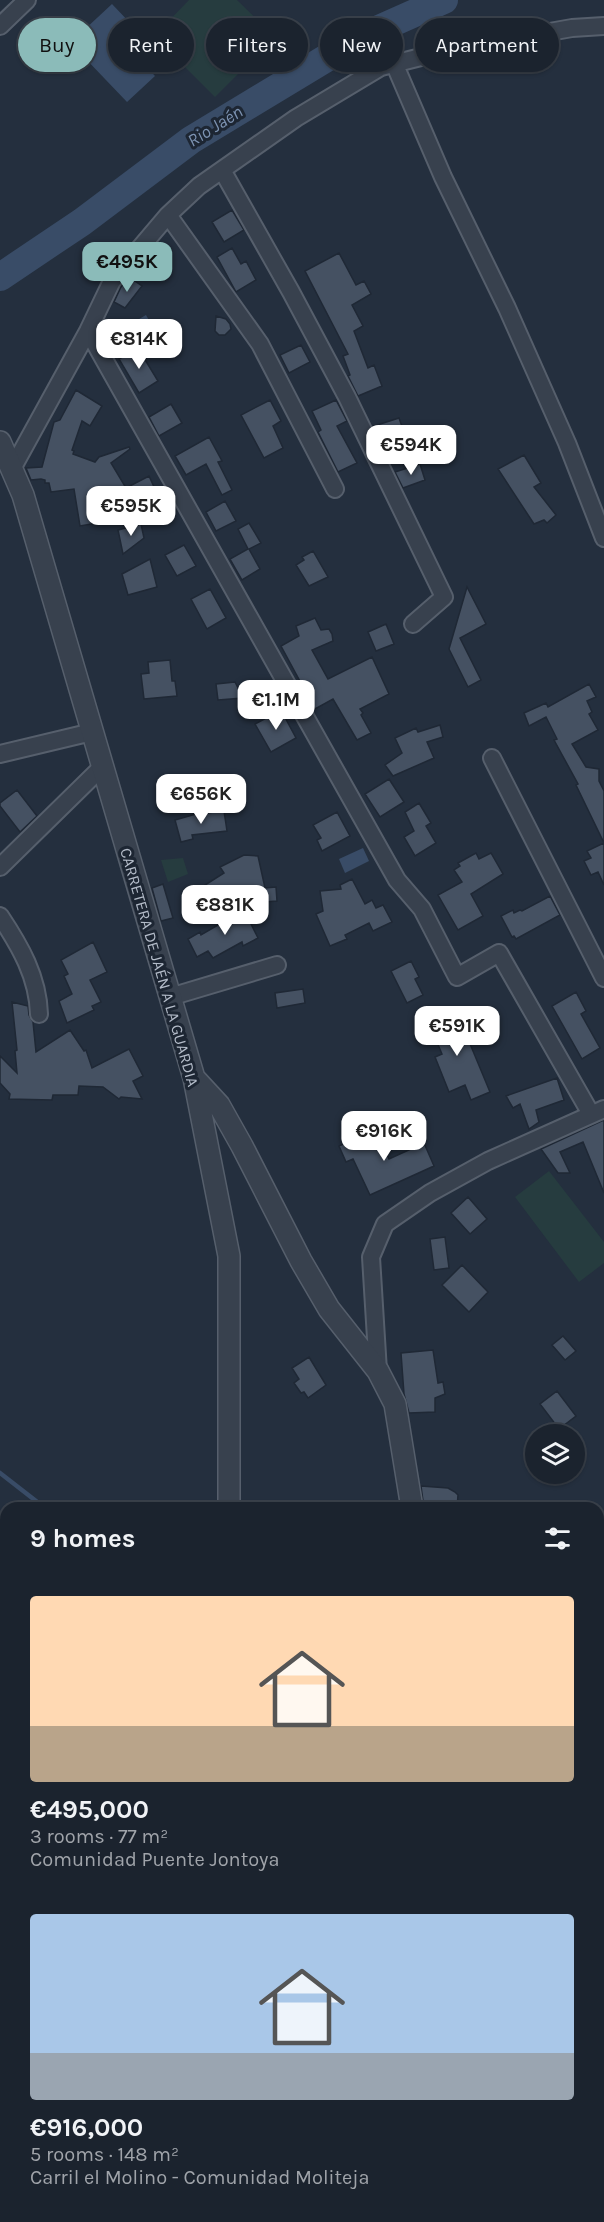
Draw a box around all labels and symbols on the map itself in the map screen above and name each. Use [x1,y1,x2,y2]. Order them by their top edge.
water label: Rio Jaén [183,100,247,152]
pin: €495K [85,242,169,293]
pin: €814K [97,319,181,370]
pin: €594K [369,425,453,476]
pin: €595K [89,486,173,537]
pin: €1.1M [234,680,318,731]
pin: €656K [159,774,243,825]
street label: CARRETERA DE JAÉN A LA GUARDIA [116,846,203,1089]
pin: €881K [183,885,267,936]
pin: €591K [415,1006,499,1057]
pin: €916K [342,1111,426,1162]

